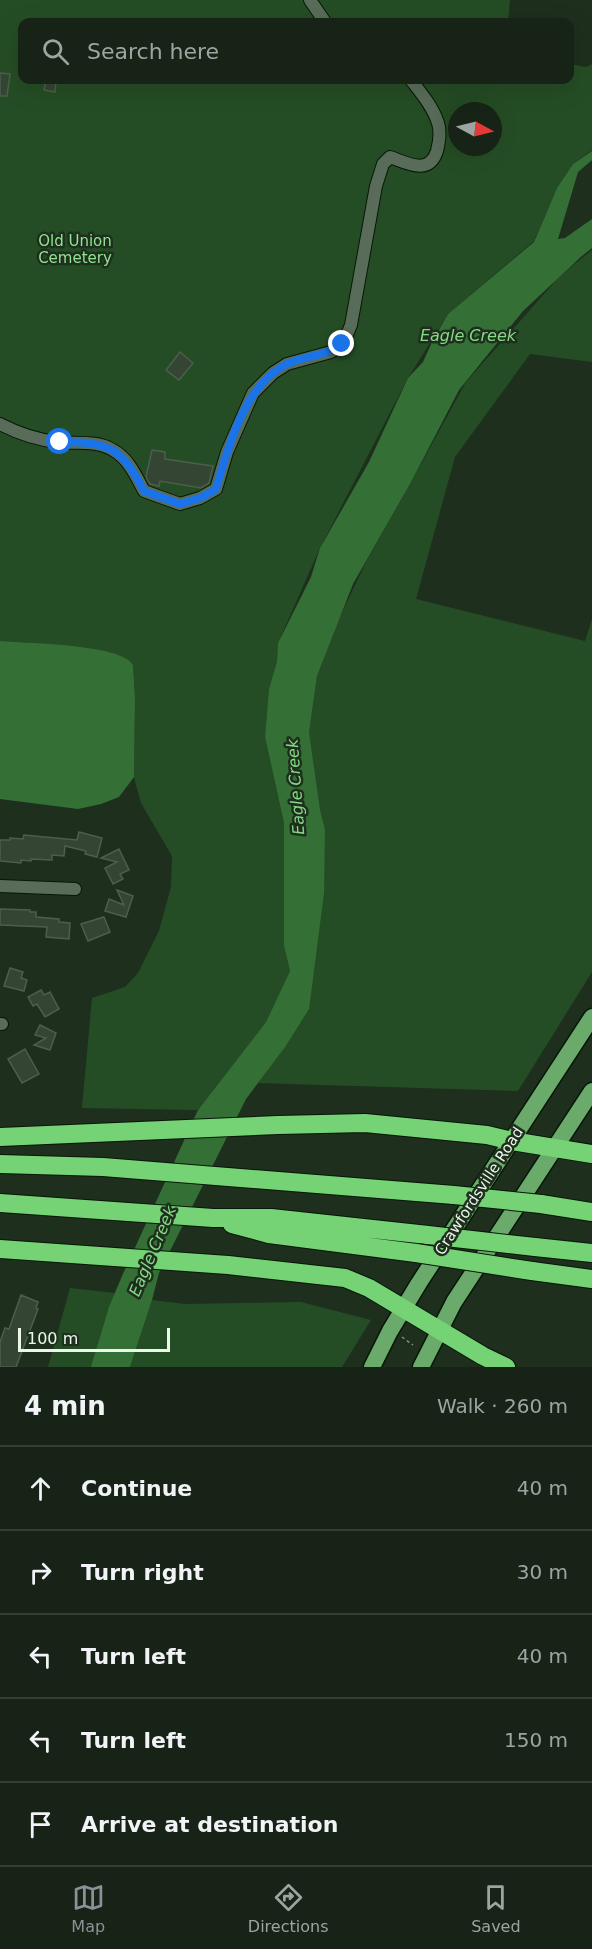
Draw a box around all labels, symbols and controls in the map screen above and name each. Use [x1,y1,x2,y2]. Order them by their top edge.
search box [18,18,574,84]
icon: search [39,35,72,68]
text: Search here [87,39,219,64]
north arrow [448,102,502,156]
park label: Old Union Cemetery [38,232,112,267]
water label: Eagle Creek [420,326,517,345]
route end [328,330,354,356]
route start [46,428,72,454]
water label: Eagle Creek [283,738,308,836]
street label: Crawfordsville Road [431,1124,527,1258]
water label: Eagle Creek [125,1203,180,1299]
scale bar [18,1325,170,1352]
text: 100 m [27,1329,78,1348]
text: 4 min [24,1391,106,1421]
text: Walk · 260 m [437,1394,568,1418]
icon: ahead [24,1472,57,1505]
text: Continue [81,1476,192,1501]
text: 40 m [517,1476,568,1500]
icon: right [24,1556,57,1589]
text: Turn right [81,1560,204,1585]
text: 30 m [517,1560,568,1584]
icon: left [24,1640,57,1673]
text: Turn left [81,1644,186,1669]
text: 40 m [517,1644,568,1668]
icon: left [24,1724,57,1757]
text: Turn left [81,1728,186,1753]
text: 150 m [504,1728,568,1752]
icon: arrive [24,1808,57,1841]
text: Arrive at destination [81,1812,338,1837]
tab: Map [71,1881,105,1936]
tab: Directions [248,1881,328,1936]
tab: Saved [471,1881,521,1936]

